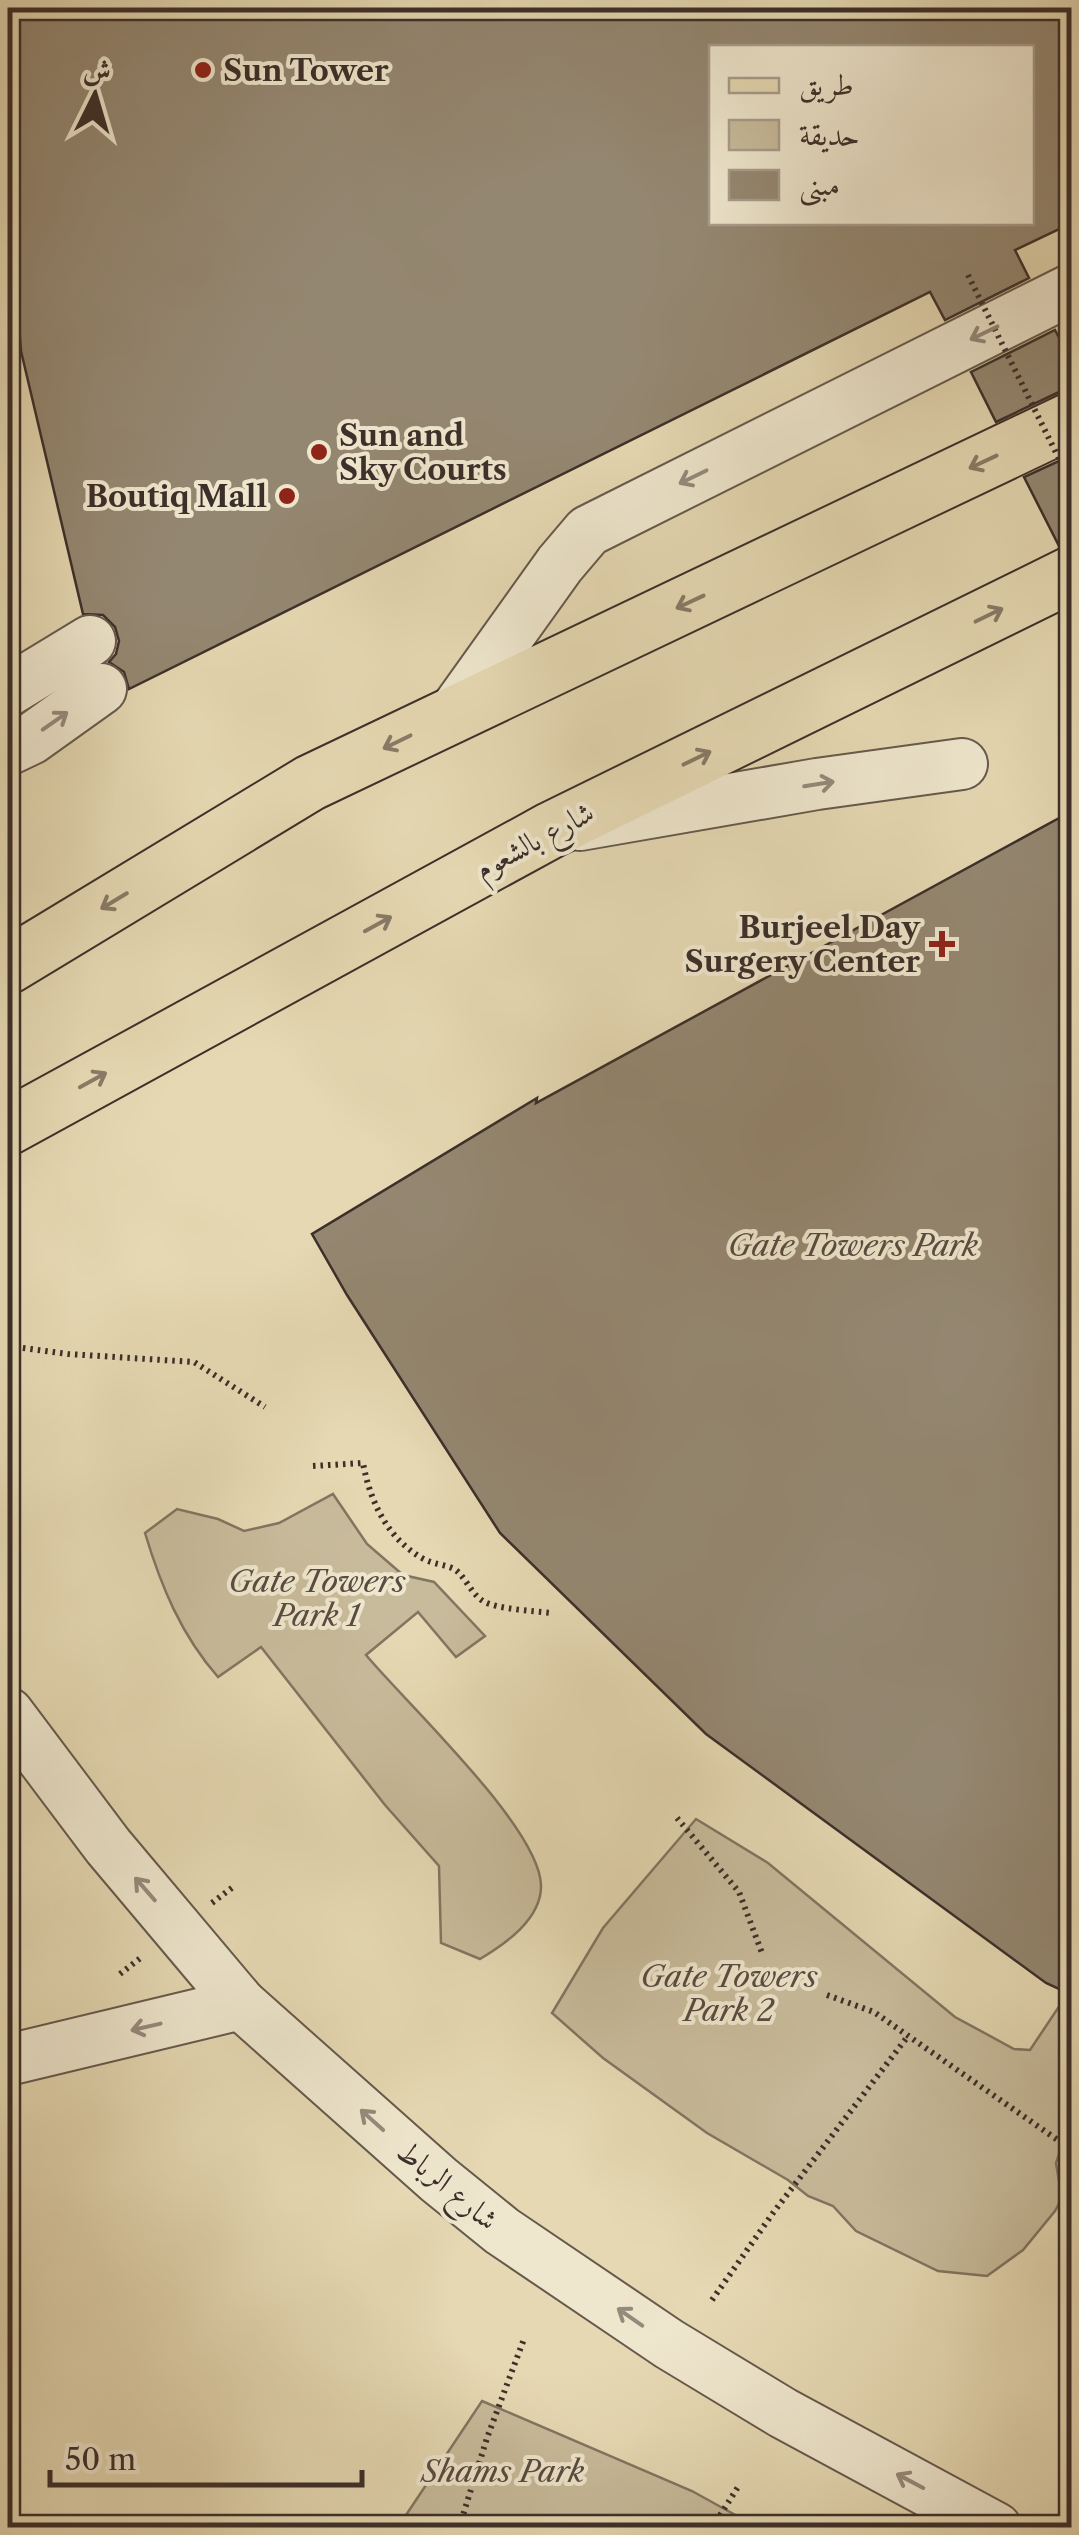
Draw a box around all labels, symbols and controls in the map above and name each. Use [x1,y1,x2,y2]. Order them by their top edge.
north arrow [45,45,145,145]
legend [709,45,1034,225]
text: ش [82,52,112,88]
place label: Sun Tower [223,52,389,89]
marker: Sun Tower [192,59,214,81]
text: طريق [799,66,854,104]
text: حديقة [799,116,860,153]
text: مبنى [799,166,840,207]
one-way arrow [970,324,1000,343]
place label: Sun and Sky Courts [339,417,507,488]
marker: Sun and Sky Courts [308,441,330,463]
one-way arrow [969,453,999,472]
one-way arrow [679,468,708,487]
place label: Boutiq Mall [86,478,267,515]
marker: Boutiq Mall [276,485,298,507]
one-way arrow [676,593,706,612]
one-way arrow [973,604,1003,623]
one-way arrow [41,711,69,732]
one-way arrow [382,733,412,752]
one-way arrow [682,748,712,767]
one-way arrow [802,774,835,793]
street label: شارع بالشعوم [468,793,604,894]
one-way arrow [100,891,129,911]
place label: Burjeel Day Surgery Center [684,909,922,980]
one-way arrow [363,914,393,934]
marker: Burjeel Day Surgery Center [929,931,955,957]
one-way arrow [78,1070,107,1090]
park label: Gate Towers Park [728,1227,978,1264]
park label: Gate Towers Park 1 [228,1563,406,1634]
one-way arrow [134,1876,156,1902]
park label: Gate Towers Park 2 [640,1958,818,2029]
one-way arrow [131,2019,163,2037]
one-way arrow [360,2109,385,2132]
street label: شارع الرباط [385,2132,506,2243]
one-way arrow [616,2307,644,2328]
scale bar [50,2425,362,2487]
text: 50 m [65,2441,136,2478]
park label: Shams Park [420,2453,585,2490]
one-way arrow [895,2471,925,2490]

